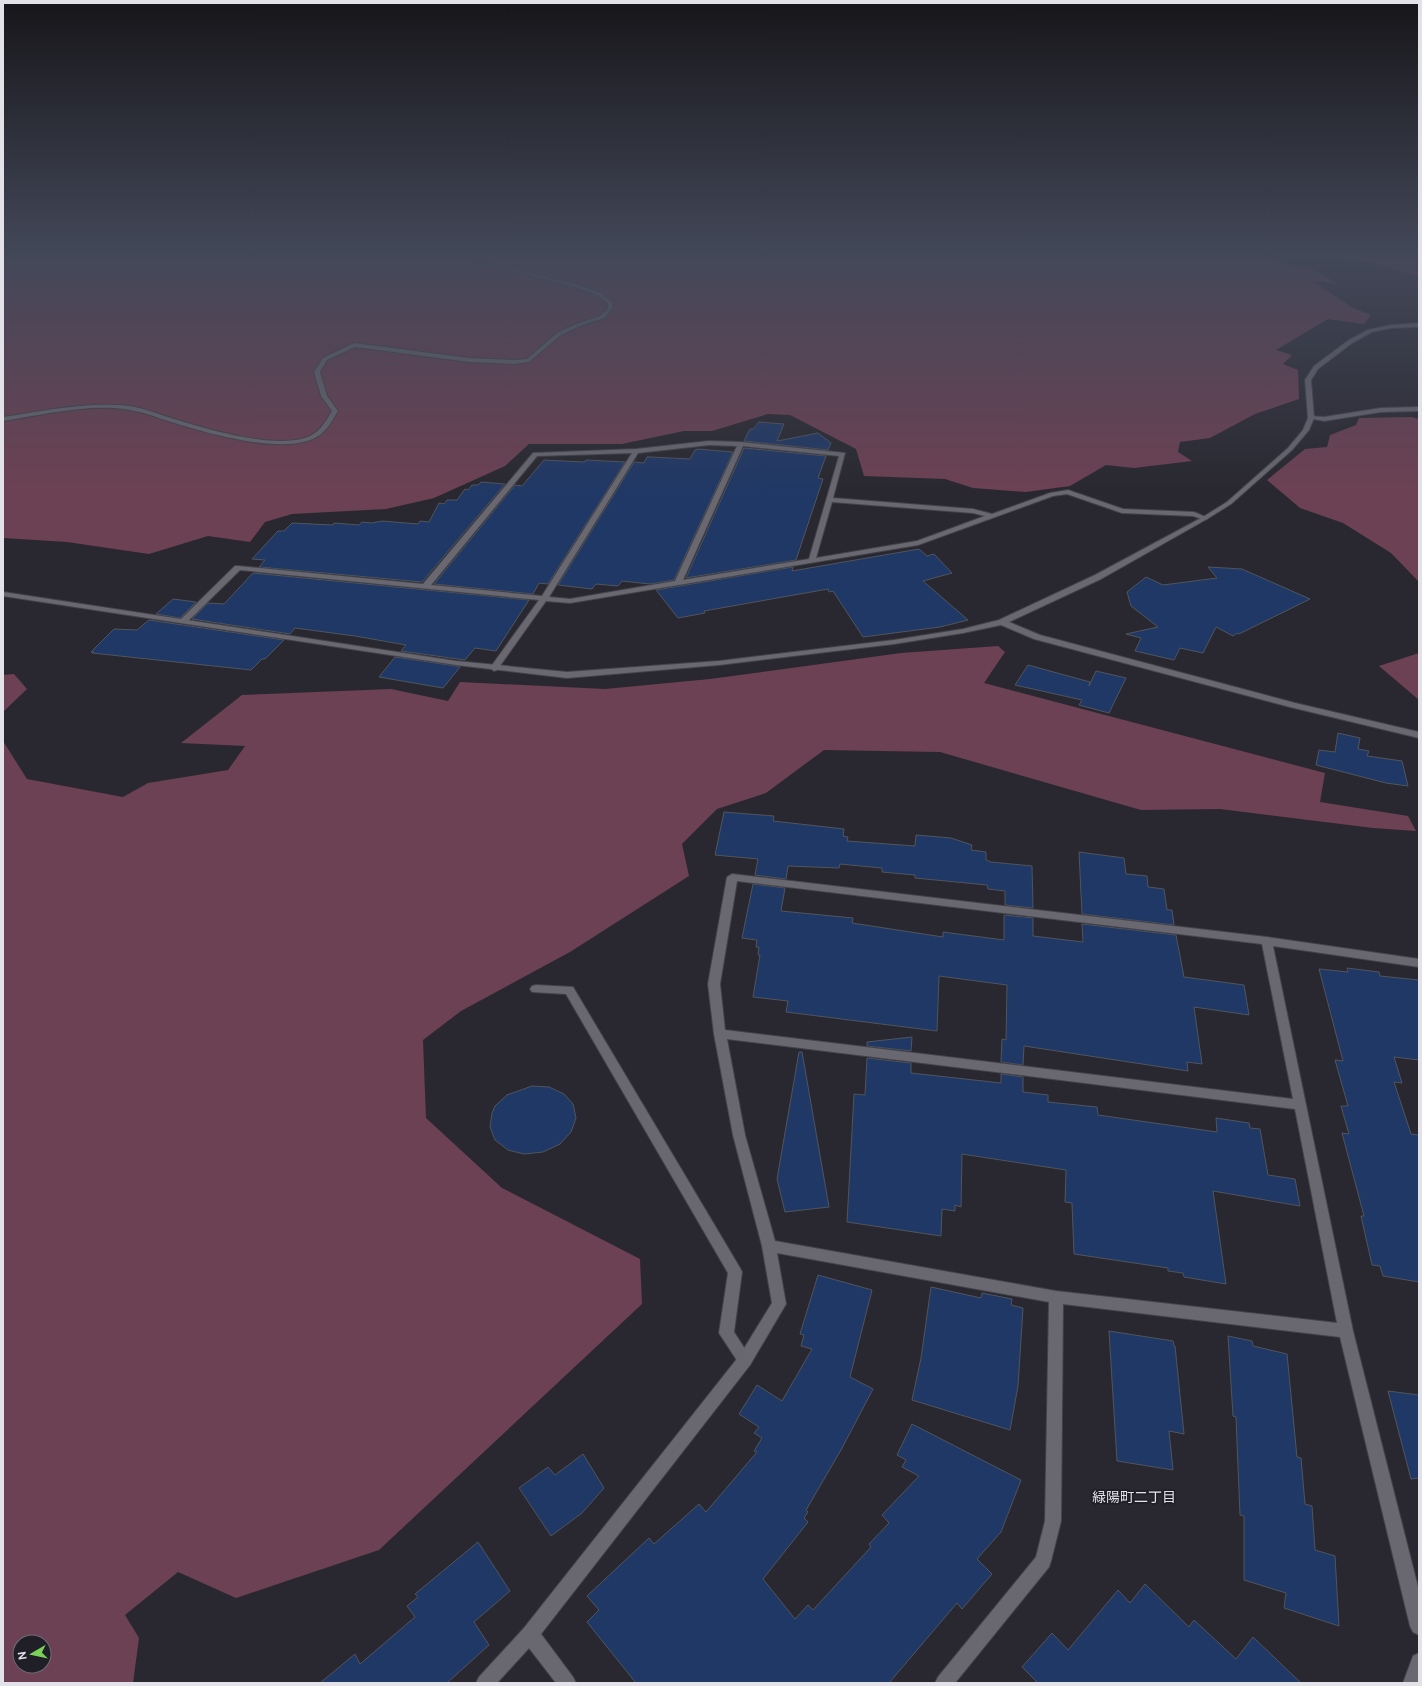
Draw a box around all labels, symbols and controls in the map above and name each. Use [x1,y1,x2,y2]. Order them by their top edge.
district label: 緑陽町二丁目 [1092,1489,1176,1505]
north arrow [12,1634,52,1674]
text: N [16,1650,29,1661]

